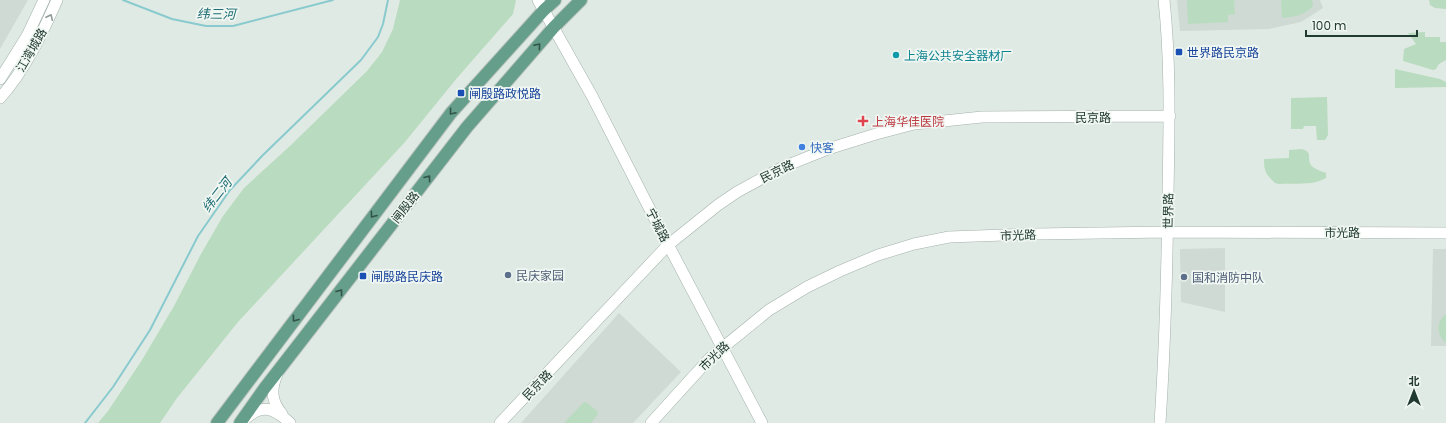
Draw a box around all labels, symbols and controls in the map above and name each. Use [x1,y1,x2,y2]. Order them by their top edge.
water label: 纬三河 [196,4,239,24]
scale bar [1306,12,1417,38]
one-way arrow [45,14,53,22]
text: 100 m [1312,17,1346,34]
street label: 江湾城路 [12,25,50,75]
one-way arrow [534,43,541,50]
place label: 世界路民京路 [1187,44,1259,61]
place label: 上海公共安全器材厂 [904,47,1012,64]
marker: 世界路民京路 [1174,47,1184,57]
marker: 上海公共安全器材厂 [891,50,901,60]
place label: 闸殷路政悦路 [469,85,541,102]
marker: 闸殷路政悦路 [456,88,466,98]
one-way arrow [449,107,456,115]
street label: 民京路 [1075,109,1111,126]
place label: 上海华佳医院 [872,113,944,130]
marker: 上海华佳医院 [857,115,869,127]
place label: 快客 [810,139,834,156]
marker: 快客 [797,142,807,152]
street label: 民京路 [757,155,797,187]
water label: 纬二河 [198,171,238,216]
one-way arrow [423,175,430,182]
street label: 闸殷路 [387,188,423,226]
street label: 世界路 [1159,193,1177,229]
street label: 宁城路 [642,205,674,245]
one-way arrow [371,211,378,218]
street label: 市光路 [1324,224,1360,241]
street label: 市光路 [1000,226,1036,244]
place label: 民庆家园 [516,267,564,284]
place label: 闸殷路民庆路 [371,268,443,285]
place label: 国和消防中队 [1192,269,1264,286]
marker: 民庆家园 [503,270,513,280]
marker: 闸殷路民庆路 [358,271,368,281]
marker: 国和消防中队 [1179,272,1189,282]
one-way arrow [335,289,342,296]
one-way arrow [293,315,300,322]
street label: 市光路 [695,337,733,375]
street label: 民京路 [518,366,556,404]
north arrow [1394,371,1434,411]
text: 北 [1409,373,1420,389]

